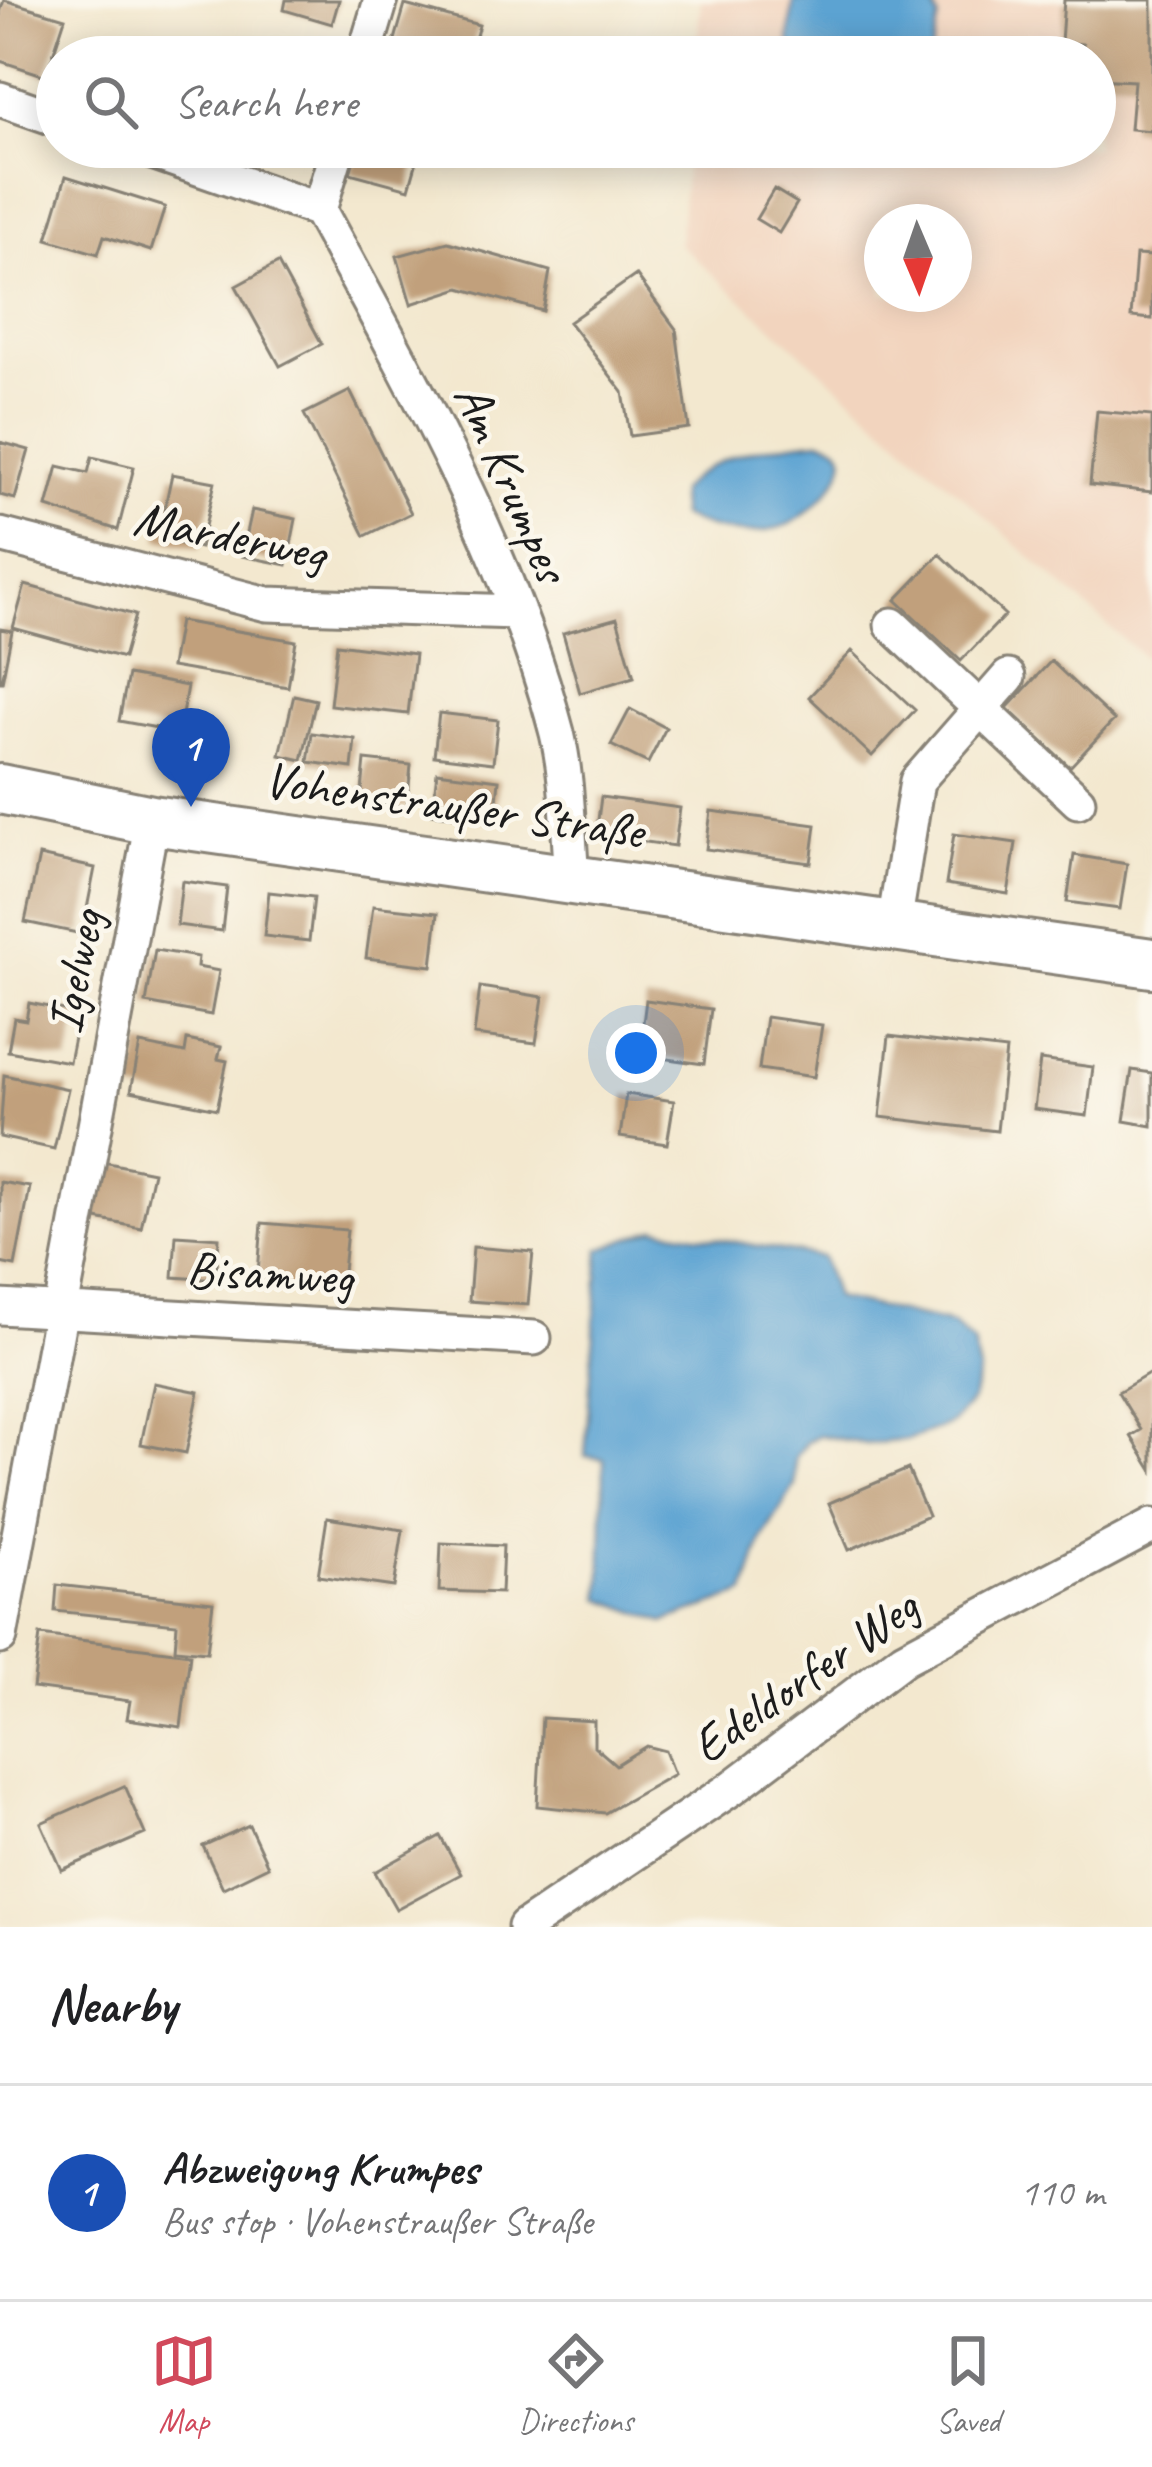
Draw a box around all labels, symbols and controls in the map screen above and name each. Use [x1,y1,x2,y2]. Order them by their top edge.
search box [36,36,1116,168]
icon: search [78,69,144,135]
text: Search here [174,74,357,131]
north arrow [864,204,972,312]
street label: Am Krumpes [440,373,586,595]
street label: Marderweg [129,485,335,586]
pin: 1 [152,708,230,807]
street label: Vohenstraußer Straße [260,747,651,864]
street label: Igelweg [32,901,119,1038]
your location [606,1023,666,1083]
street label: Bisamweg [185,1237,358,1309]
street label: Edeldorfer Weg [679,1573,933,1777]
text: Nearby [48,1973,176,2037]
text: Abzweigung Krumpes [162,2140,478,2197]
text: 1 [78,2168,96,2217]
text: 110 m [1020,2168,1104,2217]
text: Bus stop · Vohenstraußer Straße [162,2197,592,2246]
tab: Map [151,2328,217,2442]
tab: Directions [519,2328,633,2442]
tab: Saved [935,2328,1001,2442]

